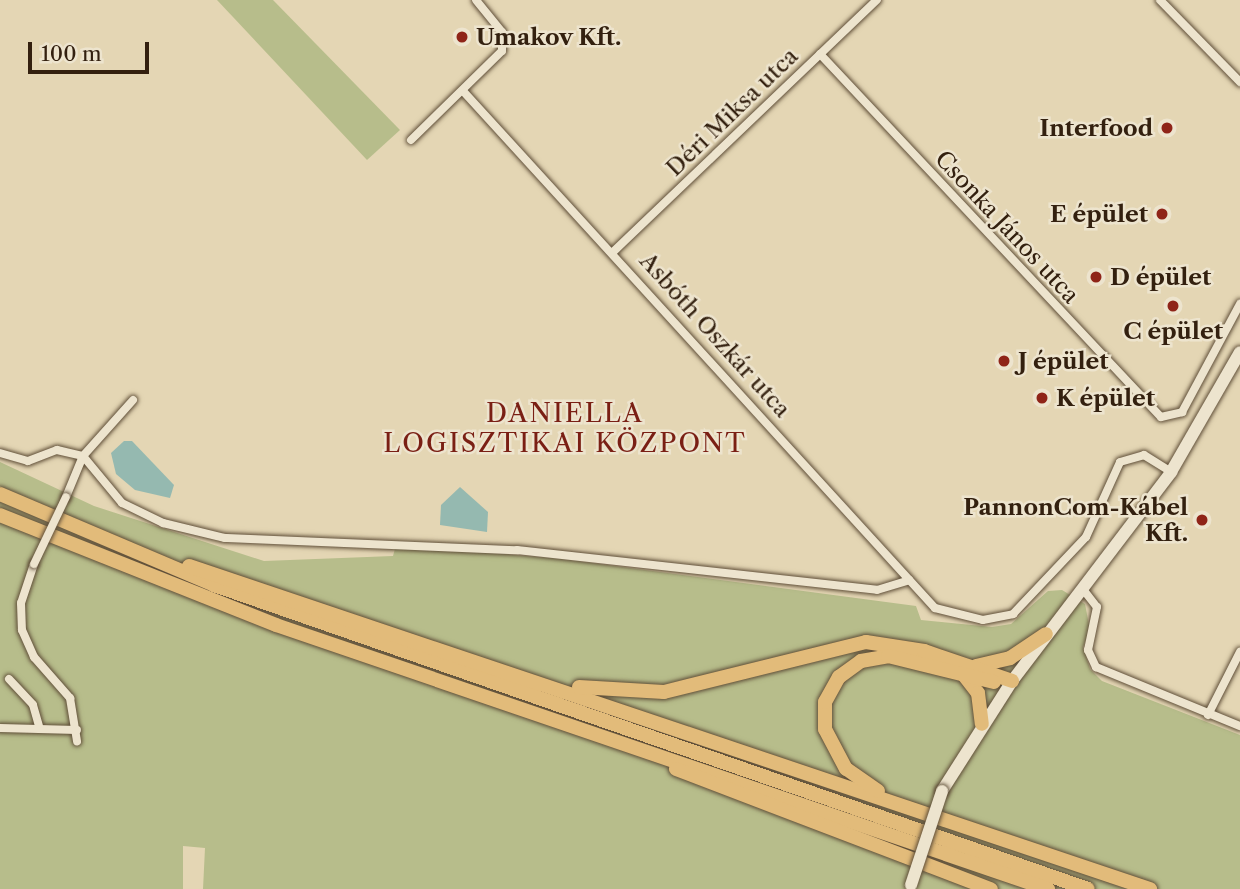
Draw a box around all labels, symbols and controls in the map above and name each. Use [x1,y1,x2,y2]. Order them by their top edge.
place label: Umakov Kft. [476,23,622,51]
scale bar [32,28,152,72]
marker: Umakov Kft. [454,29,470,45]
text: 100 m [41,41,102,66]
street label: Déri Miksa utca [660,42,804,182]
place label: Interfood [1040,114,1153,142]
marker: Interfood [1159,120,1175,136]
street label: Csonka János utca [929,145,1085,309]
place label: E épület [1050,200,1148,228]
marker: E épület [1154,206,1170,222]
street label: Asbóth Oszkár utca [634,247,796,423]
place label: D épület [1110,263,1211,291]
marker: D épület [1088,269,1104,285]
marker: C épület [1165,298,1181,314]
place label: C épület [1123,317,1223,345]
place label: J épület [1018,347,1109,375]
marker: J épület [996,353,1012,369]
place label: K épület [1056,384,1156,412]
marker: K épület [1034,390,1050,406]
district label: DANIELLA LOGISZTIKAI KÖZPONT [386,398,744,460]
place label: PannonCom-Kábel Kft. [963,493,1188,547]
marker: PannonCom-Kábel Kft. [1194,512,1210,528]

